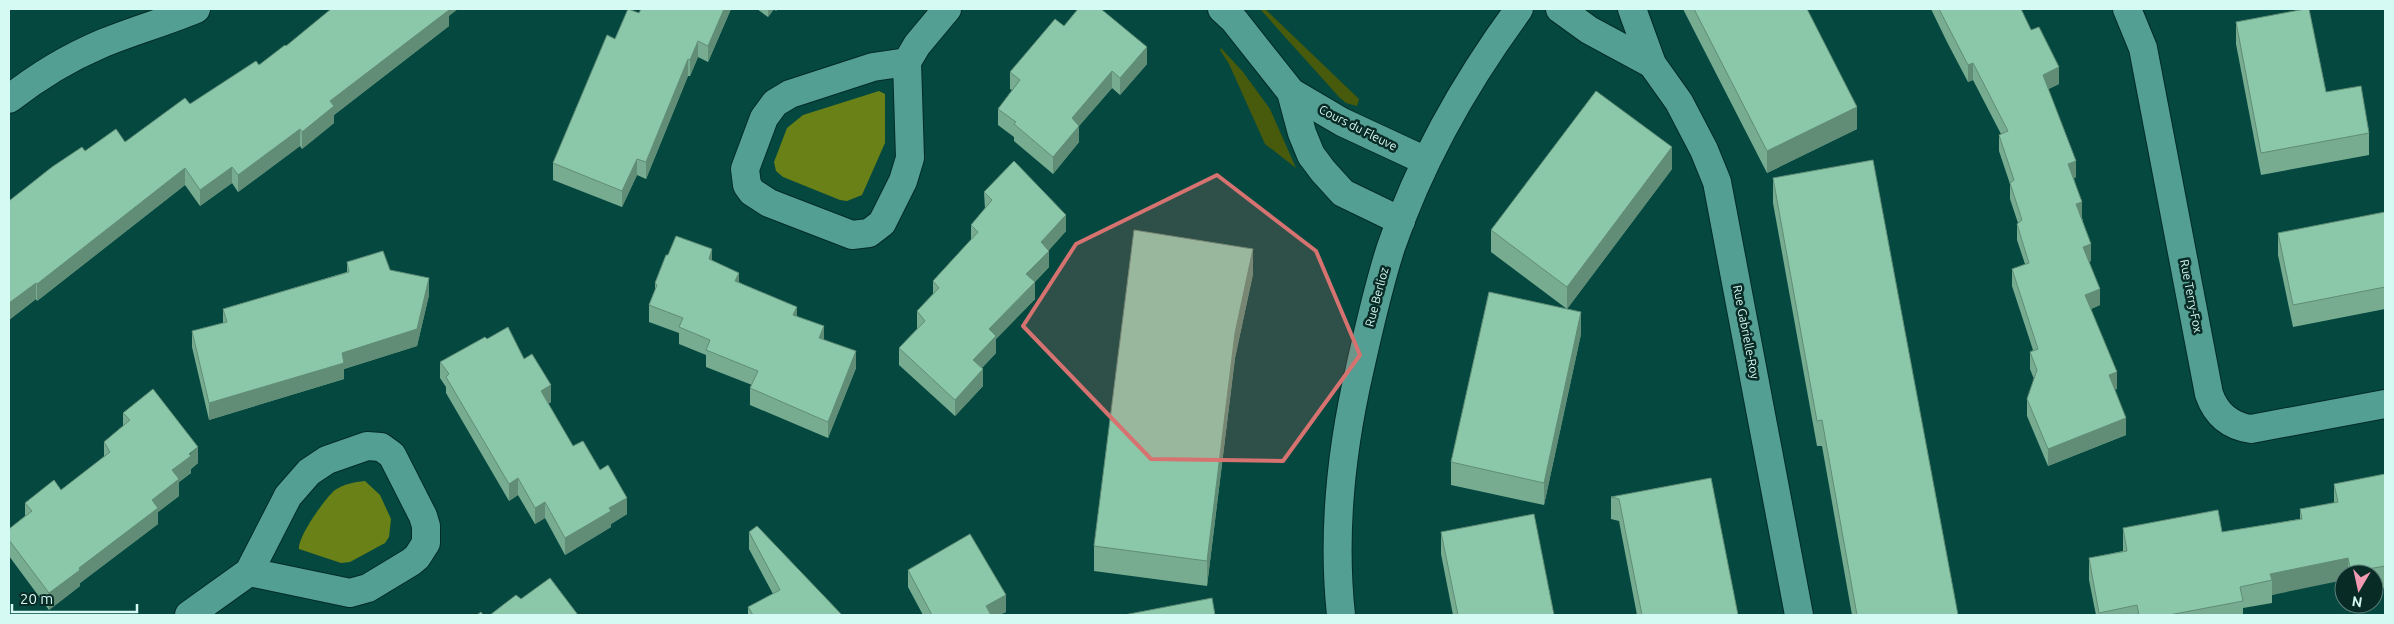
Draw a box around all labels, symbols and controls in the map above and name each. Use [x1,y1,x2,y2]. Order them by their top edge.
street label: Cours du Fleuve [1317,102,1399,153]
street label: Rue Terry-Fox [2178,258,2205,334]
street label: Rue Berlioz [1362,265,1391,328]
street label: Rue Gabrielle-Roy [1731,284,1762,380]
north arrow [2334,564,2384,614]
scale bar [12,582,138,614]
text: 20 m [20,590,53,607]
text: N [2351,593,2363,611]

